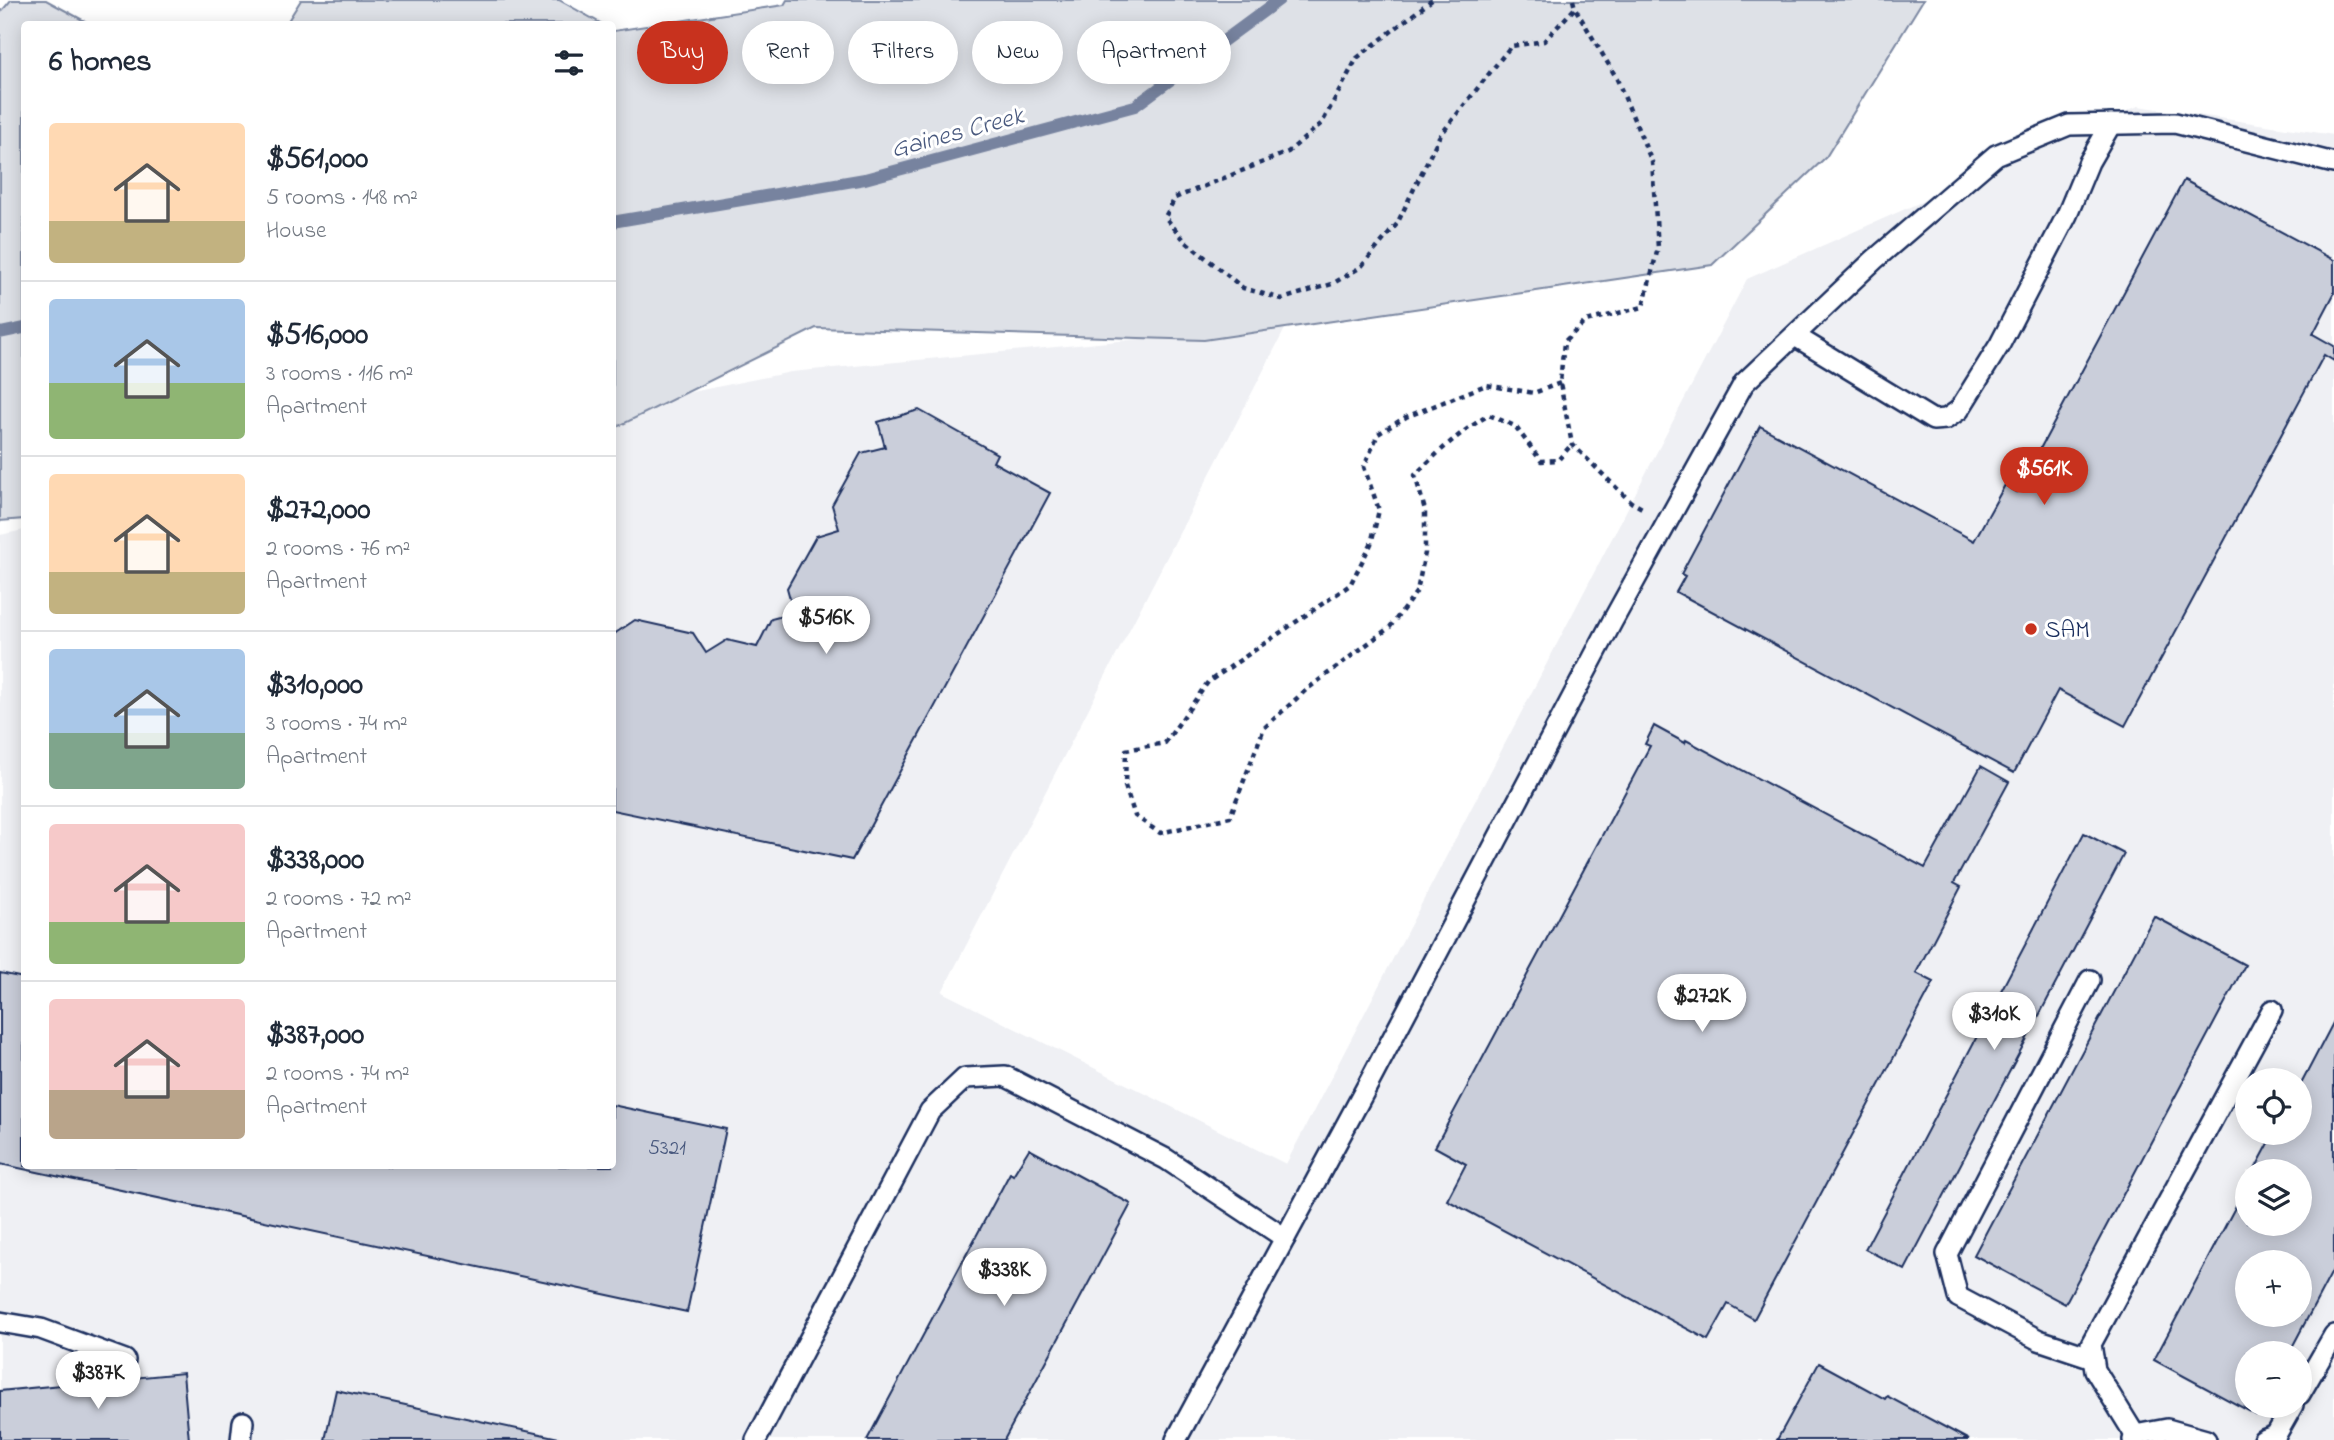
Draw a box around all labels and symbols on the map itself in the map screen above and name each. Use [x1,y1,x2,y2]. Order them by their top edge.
water label: Gaines Creek [887,97,1030,170]
pin: $561K [1995,448,2093,507]
pin: $516K [777,596,875,656]
place label: SAM [2045,614,2090,649]
marker: SAM [2023,621,2039,637]
pin: $272K [1653,974,1751,1034]
pin: $310K [1945,992,2043,1052]
house number: 5321 [648,1134,686,1164]
pin: $338K [955,1248,1053,1308]
pin: $387K [49,1352,147,1411]

